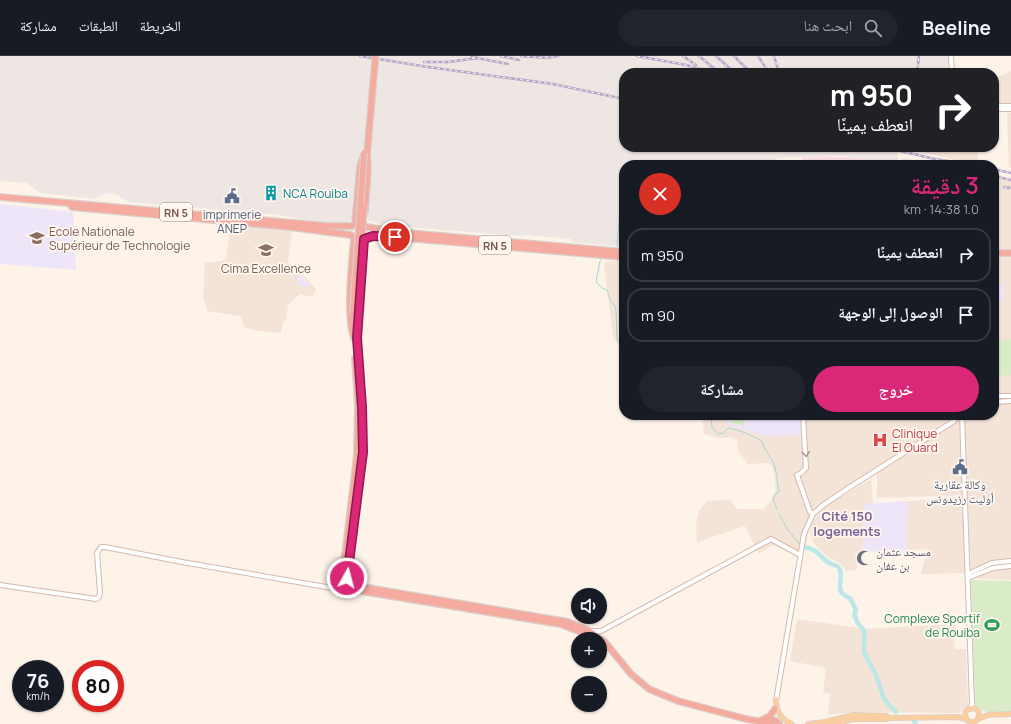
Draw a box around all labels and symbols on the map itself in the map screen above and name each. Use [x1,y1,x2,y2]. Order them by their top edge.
building icon: NCA Rouiba [262,184,280,202]
place label: NCA Rouiba [283,185,348,202]
public building icon: imprimerie ANEP [223,187,241,205]
road number: RN 5 [160,203,192,221]
place label: imprimerie ANEP [203,206,261,237]
pin [378,220,412,254]
place label: Ecole Nationale Supérieur de Technologie [49,223,190,254]
school or university icon: Ecole Nationale Supérieur de Technologie [28,229,46,247]
road number: RN 5 [479,236,511,254]
school or university icon: Cima Excellence [257,241,275,259]
place label: Cima Excellence [221,260,311,277]
place label: Clinique El Ouard [892,425,938,456]
hospital icon: Clinique El Ouard [871,431,889,449]
one-way arrow [801,451,810,457]
public building icon: وكالة عقارية أوليت رزيدونس [951,458,969,476]
place label: وكالة عقارية أوليت رزيدونس [926,476,994,507]
district label: Cité 150 logements [813,507,881,540]
place label: مسجد عثمان بن عفان [876,543,931,574]
mosque icon: مسجد عثمان بن عفان [855,549,873,567]
position arrow [326,557,368,599]
place label: Complexe Sportif de Rouiba [884,610,981,641]
sports icon: Complexe Sportif de Rouiba [983,616,1001,634]
speed limit sign: 80 [72,660,124,712]

